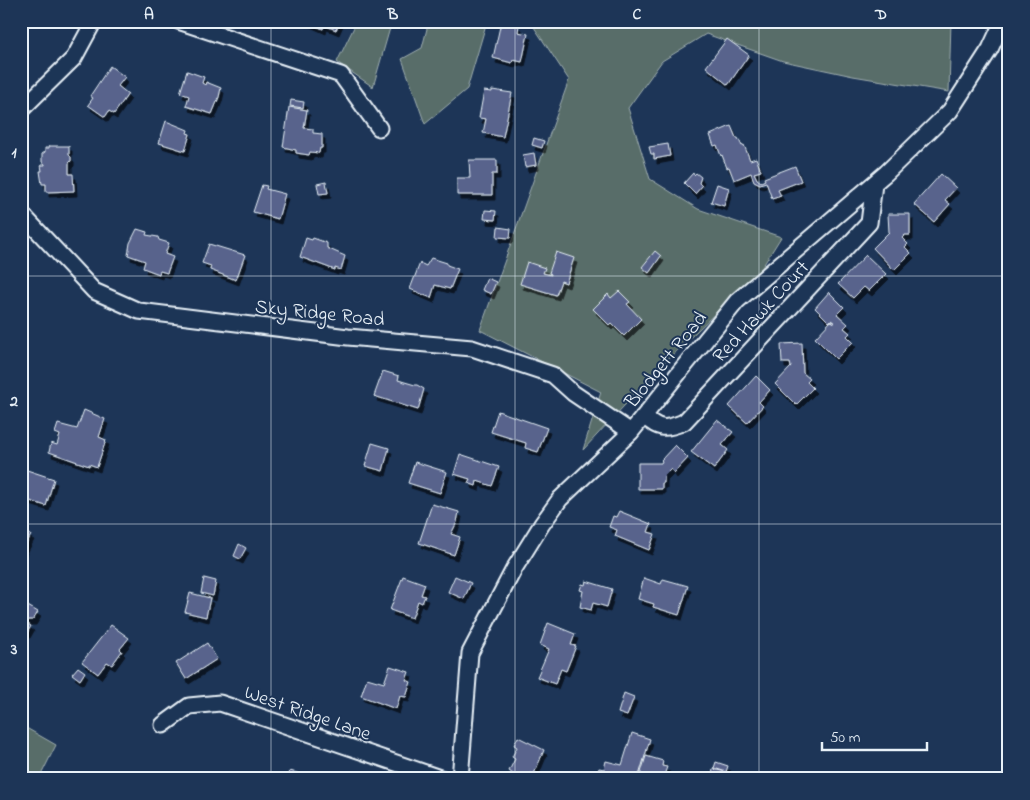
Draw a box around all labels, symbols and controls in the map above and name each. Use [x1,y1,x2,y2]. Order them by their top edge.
text: A [144,3,154,27]
text: B [387,3,399,27]
text: C [633,3,642,27]
text: D [874,3,887,27]
text: 1 [11,141,17,165]
street label: Red Hawk Court [707,255,817,370]
street label: Sky Ridge Road [253,293,386,337]
street label: Blodgett Road [618,306,716,417]
text: 2 [9,390,18,414]
text: 3 [10,638,18,662]
street label: West Ridge Lane [240,679,374,751]
scale bar [822,720,928,752]
text: 50 m [830,727,861,749]

